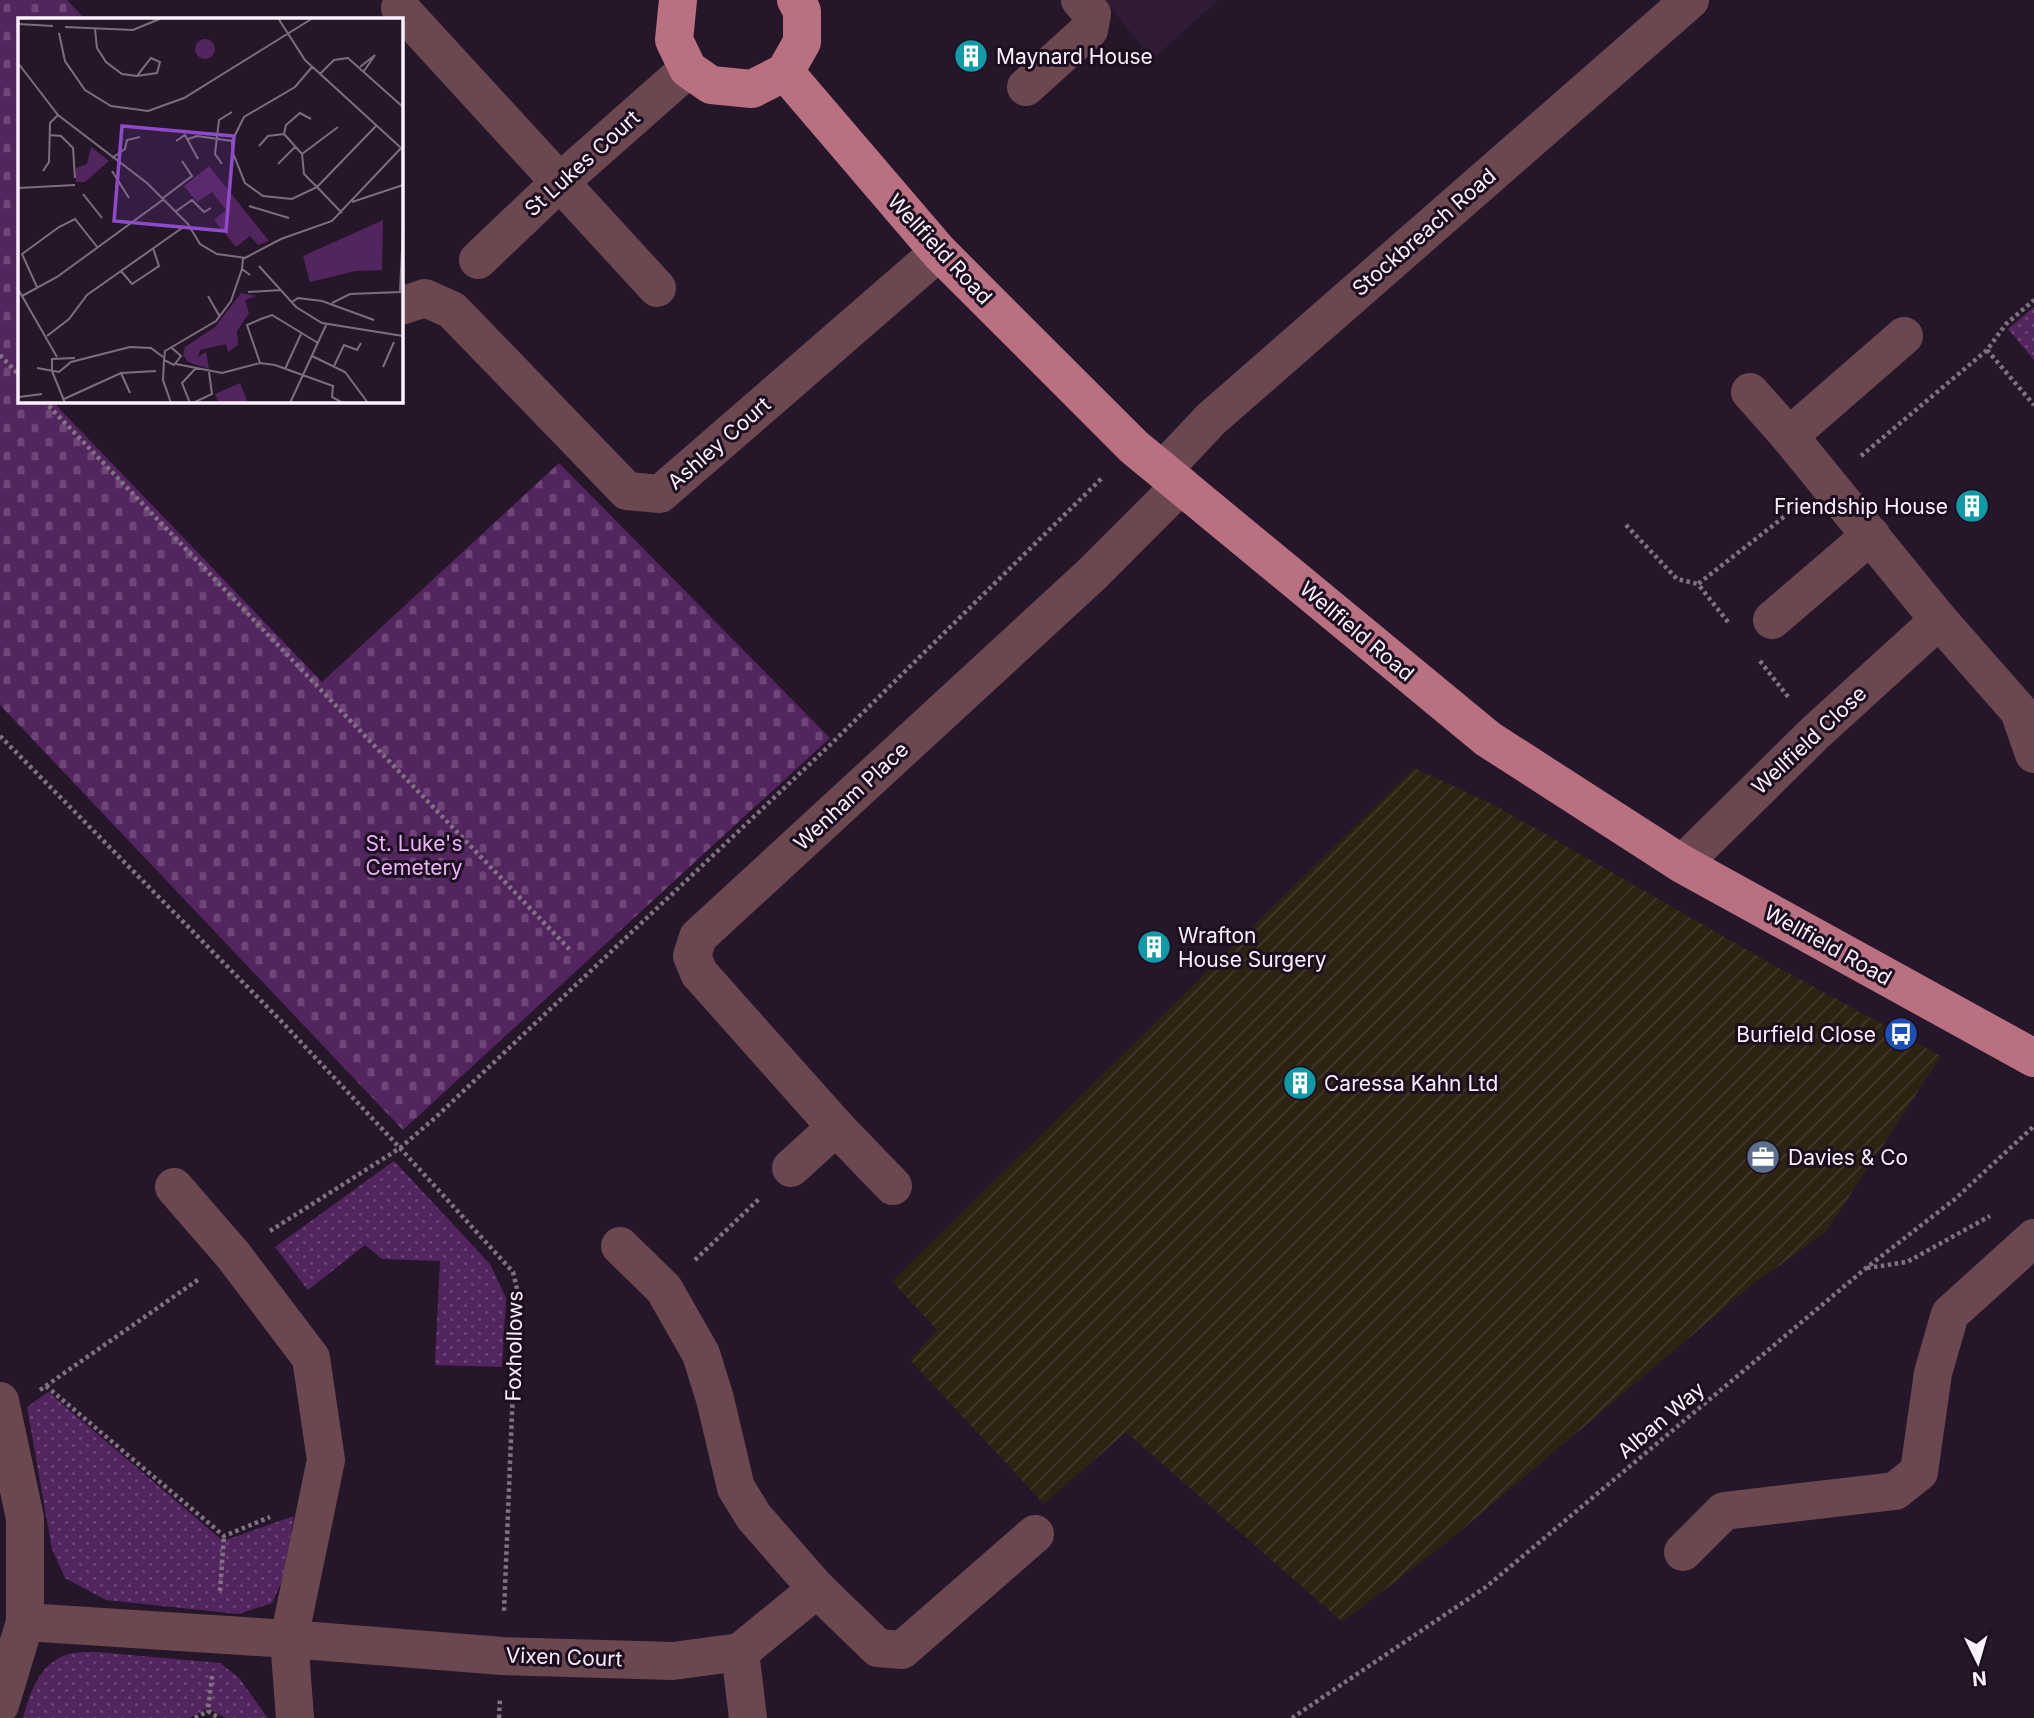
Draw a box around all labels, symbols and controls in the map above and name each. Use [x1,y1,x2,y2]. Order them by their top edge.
inset map [18,18,402,402]
building icon: Maynard House [952,37,990,75]
place label: Maynard House [996,44,1153,69]
street label: St Lukes Court [519,105,645,221]
street label: Stockbreach Road [1347,163,1501,301]
street label: Wellfield Road [883,189,997,309]
street label: Ashley Court [662,391,776,494]
building icon: Friendship House [1953,487,1991,525]
place label: Friendship House [1774,494,1948,519]
street label: Wellfield Road [1295,576,1419,686]
street label: Wellfield Close [1747,681,1871,799]
street label: Wenham Place [789,737,913,855]
park label: St. Luke's Cemetery [365,831,463,880]
street label: Wellfield Road [1760,900,1896,990]
place label: Wrafton House Surgery [1178,923,1327,972]
building icon: Wrafton House Surgery [1135,928,1173,966]
bus stop icon: Burfield Close [1882,1015,1920,1053]
place label: Burfield Close [1736,1022,1876,1047]
building icon: Caressa Kahn Ltd [1281,1064,1319,1102]
place label: Caressa Kahn Ltd [1324,1071,1498,1096]
office icon: Davies & Co [1744,1138,1782,1176]
place label: Davies & Co [1788,1145,1908,1170]
street label: Foxhollows [501,1290,527,1402]
street label: Alban Way [1612,1376,1710,1464]
north arrow [1943,1627,2013,1697]
street label: Vixen Court [505,1642,623,1672]
text: N [1971,1666,1988,1691]

